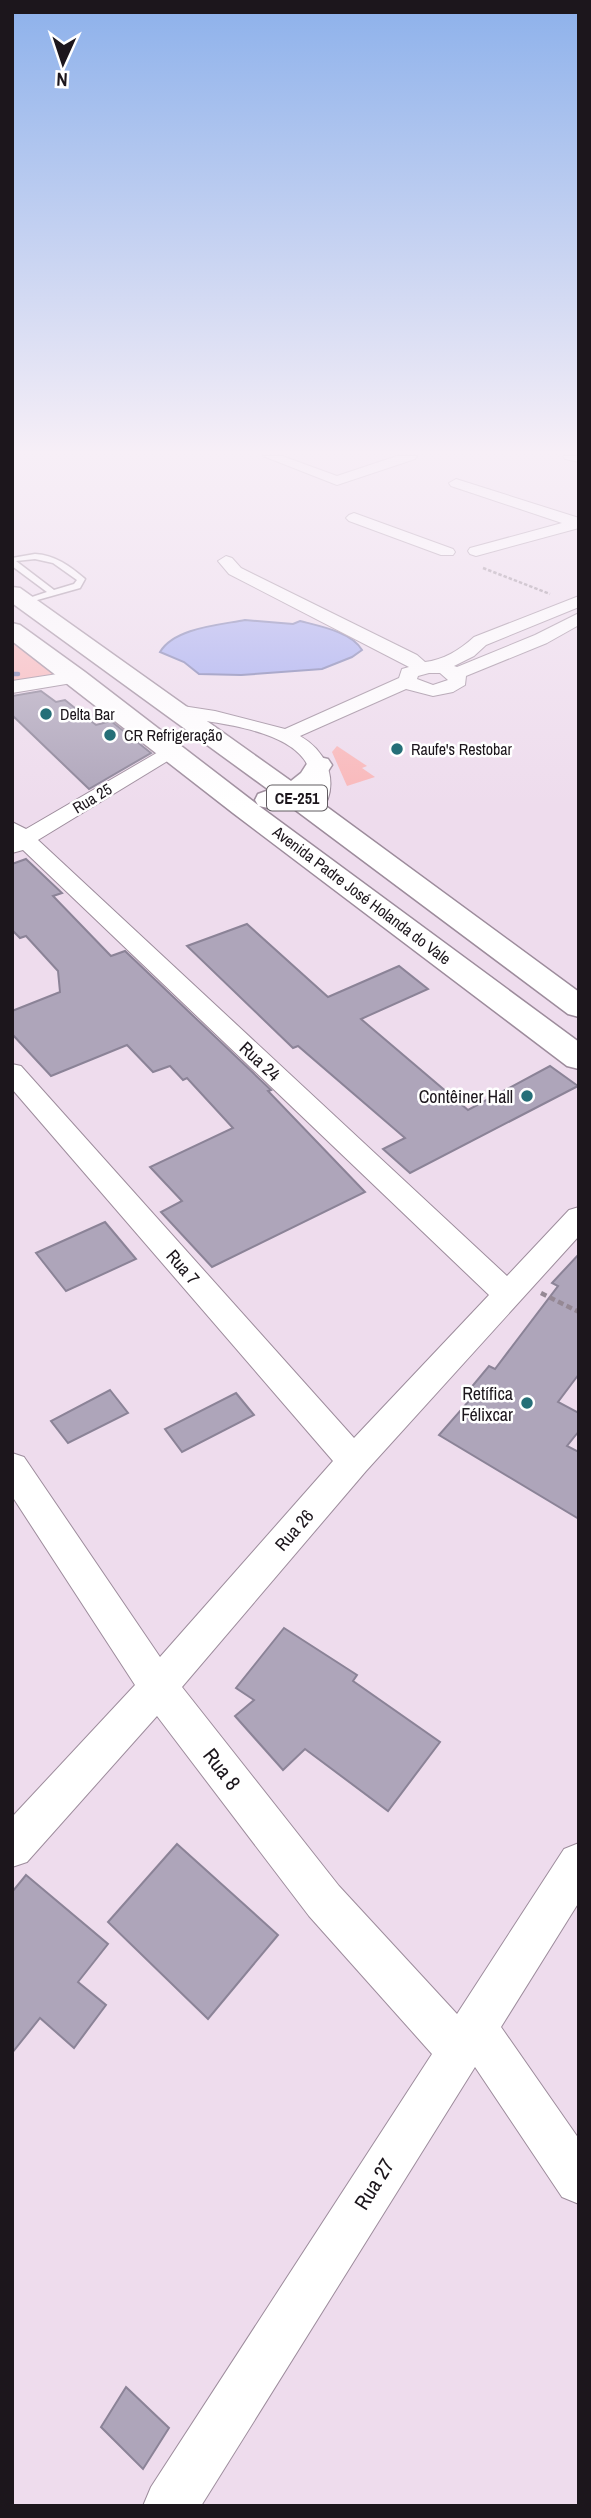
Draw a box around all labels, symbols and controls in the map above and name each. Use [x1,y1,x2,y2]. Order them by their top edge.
north arrow [28,28,98,98]
text: N [56,67,68,93]
place label: Delta Bar [60,703,115,725]
marker: Delta Bar [38,706,54,722]
place label: CR Refrigeração [124,724,222,746]
marker: CR Refrigeração [102,727,118,743]
place label: Raufe's Restobar [411,738,513,760]
marker: Raufe's Restobar [389,741,405,757]
street label: Rua 25 [68,778,116,818]
road number: CE-251 [267,786,327,810]
street label: Avenida Padre José Holanda do Vale [268,820,456,969]
street label: Rua 24 [234,1036,286,1086]
place label: Contêiner Hall [419,1084,513,1109]
marker: Contêiner Hall [519,1088,535,1104]
street label: Rua 7 [161,1244,205,1290]
place label: Retífica Félixcar [461,1381,513,1427]
marker: Retífica Félixcar [519,1395,535,1411]
street label: Rua 26 [269,1504,319,1556]
street label: Rua 8 [196,1742,248,1796]
street label: Rua 27 [347,2153,401,2215]

